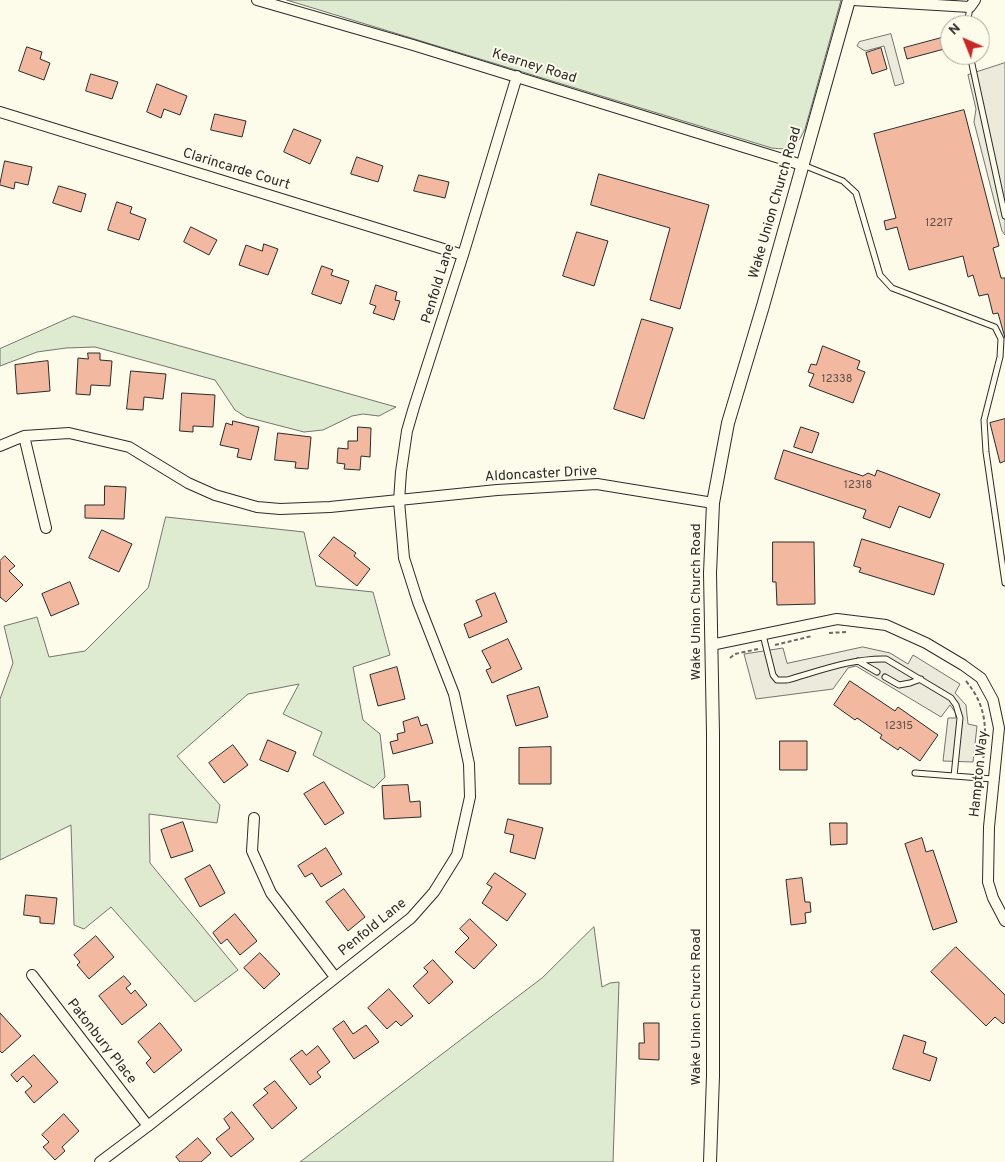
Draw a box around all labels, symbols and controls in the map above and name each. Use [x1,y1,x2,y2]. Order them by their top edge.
north arrow [940,15,990,65]
text: N [945,20,964,39]
street label: Kearney Road [490,46,578,88]
street label: Wake Union Church Road [746,125,806,281]
street label: Clarincarde Court [180,146,292,194]
house number: 12217 [925,217,953,231]
street label: Penfold Lane [419,242,459,326]
house number: 12338 [822,373,852,387]
street label: Aldoncaster Drive [485,464,597,486]
house number: 12318 [844,479,872,493]
street label: Wake Union Church Road [689,523,705,681]
house number: 12315 [885,720,913,734]
street label: Hampton Way [967,730,993,818]
street label: Penfold Lane [336,896,410,960]
street label: Wake Union Church Road [689,928,705,1086]
street label: Patonbury Place [63,996,139,1088]

